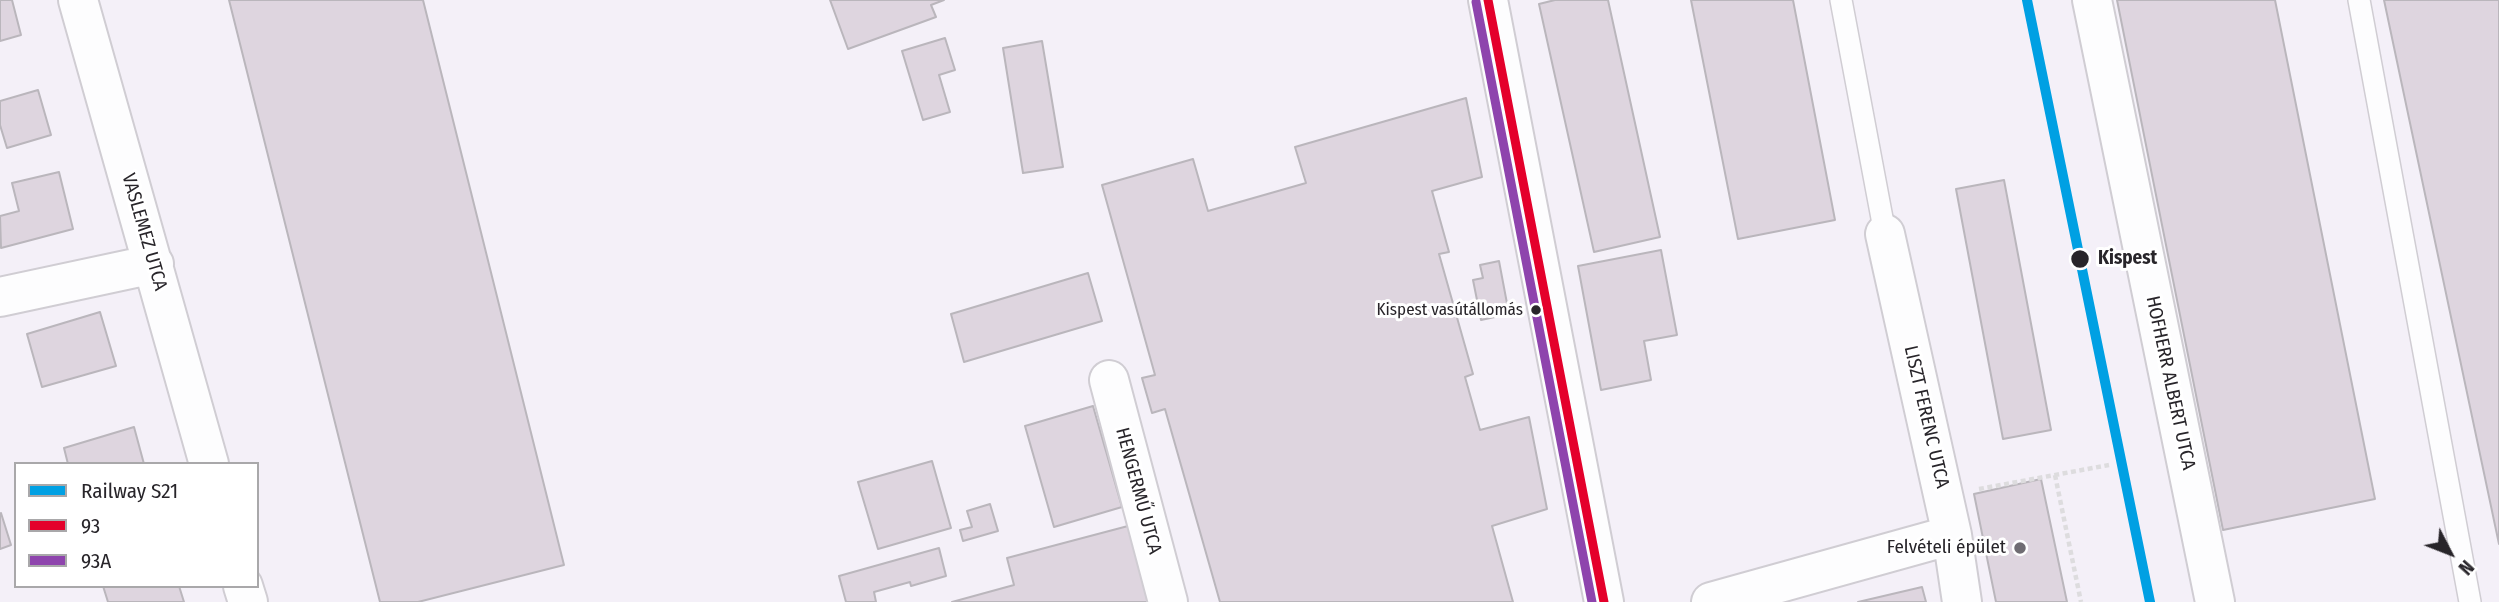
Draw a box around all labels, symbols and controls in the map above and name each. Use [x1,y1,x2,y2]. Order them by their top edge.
street label: VASLEMEZ UTCA [116,171,172,293]
marker: Kispest [2069,248,2091,270]
place label: Kispest [2098,248,2157,270]
street label: HOFHERR ALBERT UTCA [2140,294,2200,472]
place label: Kispest vasútállomás [1377,300,1523,320]
marker: Kispest vasútállomás [1529,303,1543,317]
street label: LISZT FERENC UTCA [1898,343,1954,491]
street label: HENGERMŰ UTCA [1110,425,1166,557]
legend [14,462,259,588]
text: Railway S21 [81,478,178,504]
text: 93 [81,513,100,539]
north arrow [2415,518,2485,588]
place label: Felvételi épület [1887,537,2006,559]
marker: Felvételi épület [2012,540,2028,556]
text: 93A [81,548,111,574]
text: N [2454,555,2478,579]

